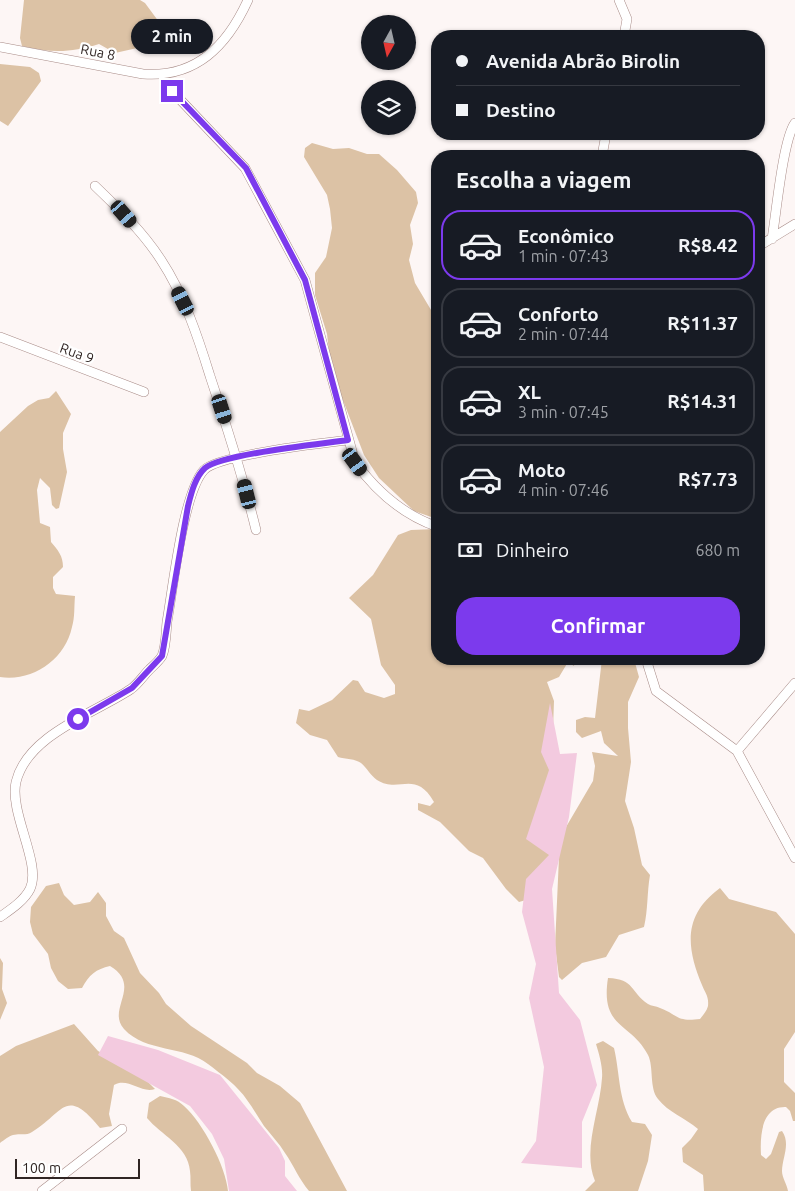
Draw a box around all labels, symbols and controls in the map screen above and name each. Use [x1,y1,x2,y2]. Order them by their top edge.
north arrow [361,15,416,70]
map controls [361,15,416,135]
callout: 2 min [131,18,213,54]
text: 2 min [152,27,192,45]
street label: Rua 8 [79,41,117,63]
text: Avenida Abrão Birolin [486,50,680,72]
route end [161,80,183,102]
button: layers [361,80,416,135]
text: Destino [486,99,556,121]
text: Escolha a viagem [456,167,631,192]
car [108,198,139,230]
icon: car [458,223,503,268]
text: Econômico [518,225,614,247]
text: R$8.42 [678,234,738,256]
text: 1 min · 07:43 [518,247,609,265]
car [169,284,196,318]
icon: car [458,301,503,346]
text: Conforto [518,303,599,325]
text: R$11.37 [667,312,738,334]
text: 2 min · 07:44 [518,325,609,343]
street label: Rua 9 [58,339,96,367]
icon: car [458,379,503,424]
text: XL [518,381,541,403]
text: R$14.31 [667,390,738,412]
car [210,392,233,426]
text: 3 min · 07:45 [518,403,609,421]
car [340,445,369,479]
icon: car [458,457,503,502]
text: Moto [518,459,566,481]
text: R$7.73 [678,468,738,490]
car [236,478,257,510]
text: 4 min · 07:46 [518,481,609,499]
icon: cash [456,536,484,564]
text: Dinheiro [496,539,569,561]
text: 680 m [695,541,740,559]
button: Confirmar [456,597,740,655]
route start [67,708,89,730]
scale bar [15,1156,140,1179]
text: 100 m [22,1160,61,1176]

